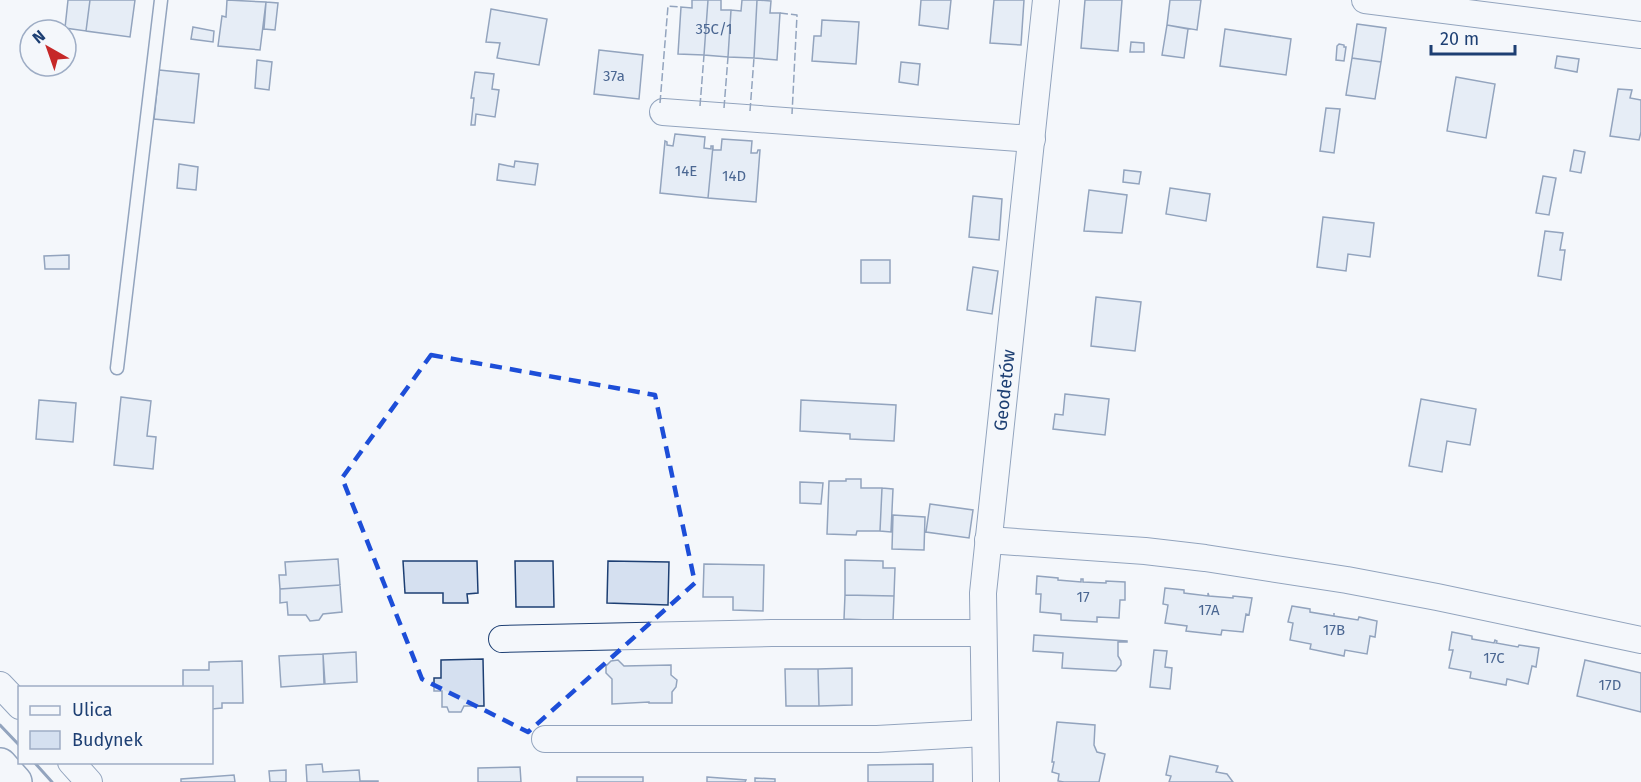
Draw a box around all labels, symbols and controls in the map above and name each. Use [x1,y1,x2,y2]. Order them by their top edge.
north arrow [18,18,78,78]
scale bar [1431,18,1515,56]
house number: 35C/1 [696,20,732,38]
text: N [29,26,49,48]
text: 20 m [1440,28,1479,50]
house number: 37a [603,67,625,85]
house number: 14E [675,162,697,180]
house number: 14D [722,167,746,185]
street label: Geodetów [989,348,1020,432]
house number: 17 [1076,588,1090,606]
house number: 17A [1198,601,1220,619]
house number: 17B [1323,621,1345,639]
house number: 17C [1483,649,1505,667]
house number: 17D [1599,676,1621,694]
legend [18,686,213,764]
text: Ulica [72,699,112,721]
text: Budynek [72,729,143,751]

